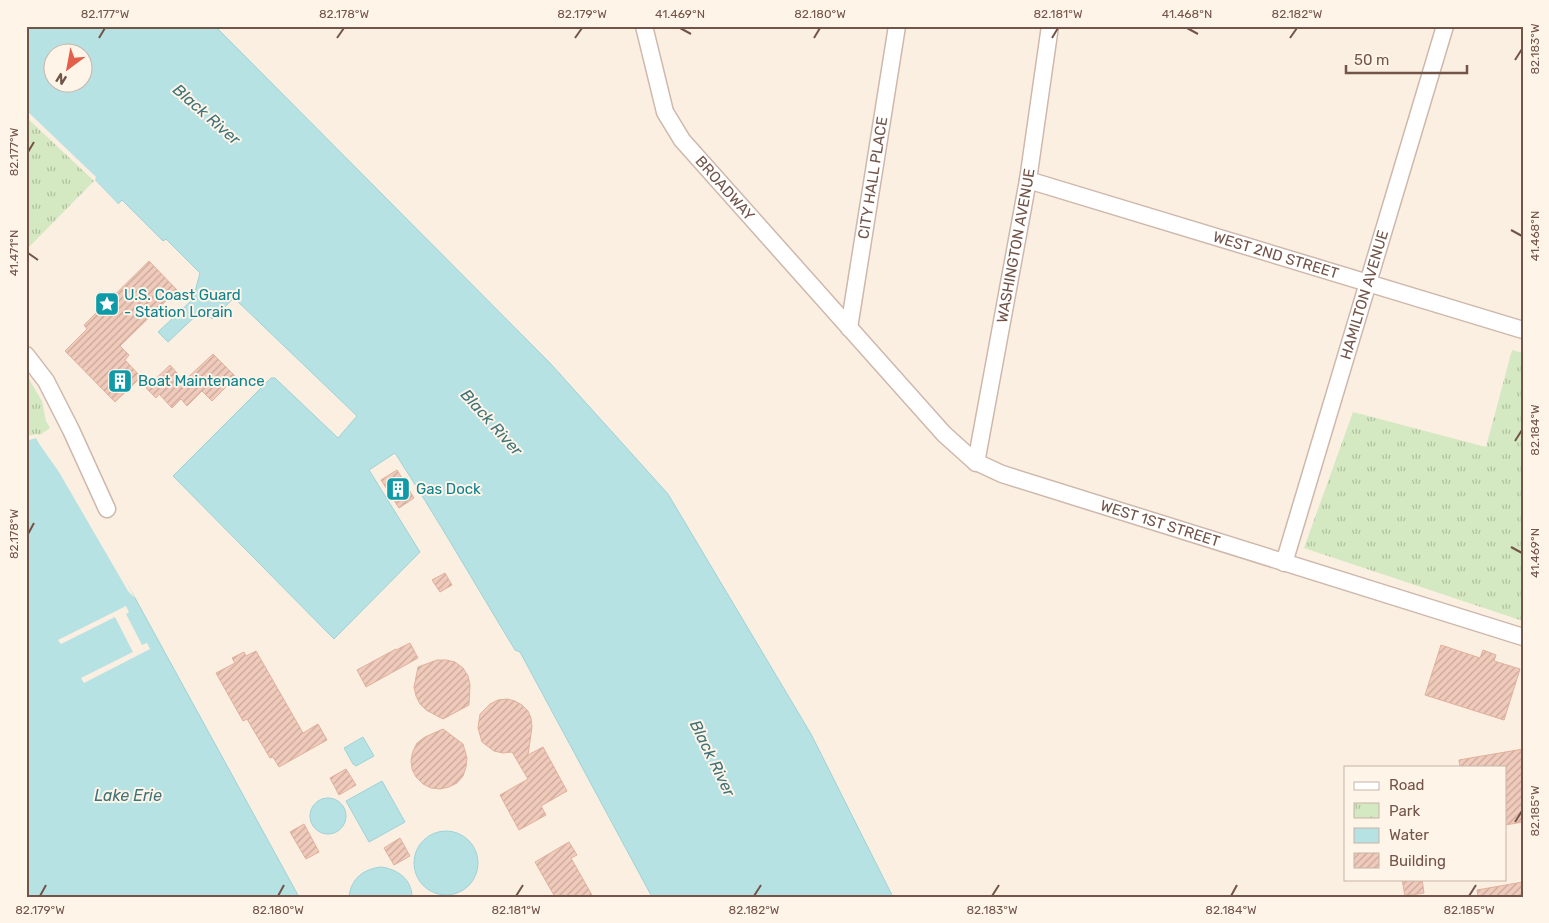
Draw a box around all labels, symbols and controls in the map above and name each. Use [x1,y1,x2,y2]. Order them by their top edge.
text: 82.177°W [81,7,130,21]
text: 82.178°W [319,7,369,21]
text: 82.179°W [557,7,607,21]
text: 41.469°N [655,7,705,21]
text: 82.180°W [794,7,846,21]
text: 82.181°W [1033,7,1083,21]
text: 41.468°N [1162,7,1212,21]
text: 82.182°W [1272,7,1323,21]
text: 82.183°W [1528,23,1542,75]
north arrow [42,42,92,92]
scale bar [1346,42,1468,74]
text: 50 m [1354,51,1389,69]
text: N [53,69,70,88]
water label: Black River [169,80,245,149]
street label: CITY HALL PLACE [854,115,891,240]
text: 82.177°W [7,127,21,176]
street label: BROADWAY [692,152,759,225]
street label: WASHINGTON AVENUE [993,167,1039,324]
text: 41.468°N [1528,211,1542,261]
street label: WEST 2ND STREET [1211,228,1341,283]
street label: HAMILTON AVENUE [1337,228,1392,362]
text: 41.471°N [7,230,21,276]
place label: U.S. Coast Guard - Station Lorain [124,286,241,321]
place icon: U.S. Coast Guard - Station Lorain [94,291,120,317]
building icon: Boat Maintenance [107,368,133,394]
place label: Boat Maintenance [138,372,265,390]
water label: Black River [457,385,527,460]
text: 82.184°W [1528,404,1542,456]
building icon: Gas Dock [385,476,411,502]
place label: Gas Dock [416,480,481,498]
street label: WEST 1ST STREET [1098,496,1223,551]
text: 82.178°W [7,509,21,559]
text: 41.469°N [1528,528,1542,578]
water label: Black River [686,717,740,800]
legend [1344,766,1506,880]
text: Road [1389,776,1425,794]
text: 82.185°W [1528,785,1542,837]
water label: Lake Erie [94,786,162,805]
text: Park [1389,802,1420,820]
text: Water [1389,826,1429,844]
text: Building [1389,852,1446,870]
text: 82.179°W [15,903,65,917]
text: 82.180°W [252,903,304,917]
text: 82.181°W [491,903,541,917]
text: 82.182°W [729,903,780,917]
text: 82.183°W [966,903,1018,917]
text: 82.184°W [1205,903,1257,917]
text: 82.185°W [1443,903,1495,917]

